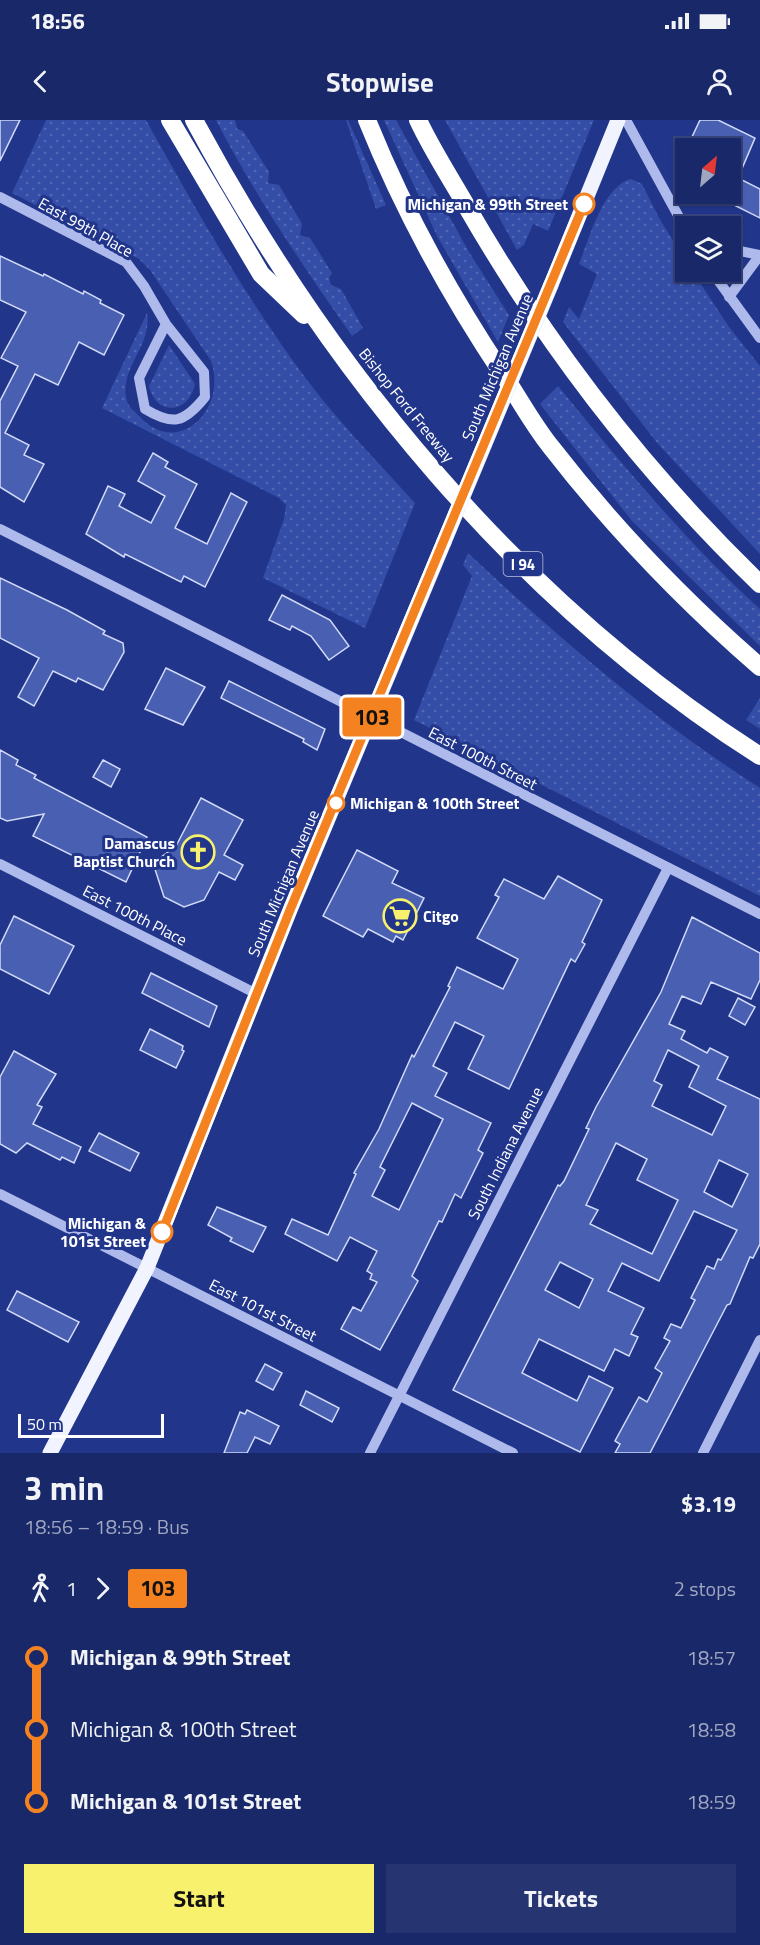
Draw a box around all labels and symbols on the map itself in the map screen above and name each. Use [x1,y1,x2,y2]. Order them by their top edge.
north arrow [675,138,741,204]
street label: East 99th Place [34,191,138,263]
place label: Michigan & 99th Street [408,192,568,216]
marker: Michigan & 99th Street [573,193,595,215]
street label: South Michigan Avenue [455,290,539,444]
street label: Bishop Ford Freeway [353,343,461,468]
road number: I 94 [504,552,542,576]
line badge: 103 [338,698,406,736]
street label: East 100th Street [424,720,542,796]
place label: Michigan & 100th Street [350,791,520,815]
marker: Michigan & 100th Street [327,794,345,812]
street label: South Michigan Avenue [241,806,325,960]
place label: Damascus Baptist Church [73,831,175,873]
church icon: Damascus Baptist Church [180,834,216,870]
street label: East 100th Place [79,878,191,952]
supermarket icon: Citgo [382,898,418,934]
place label: Citgo [423,904,459,928]
street label: South Indiana Avenue [461,1082,549,1224]
place label: Michigan & 101st Street [60,1211,147,1253]
marker: Michigan & 101st Street [151,1221,173,1243]
street label: East 101st Street [205,1272,321,1348]
scale bar [18,1411,164,1438]

